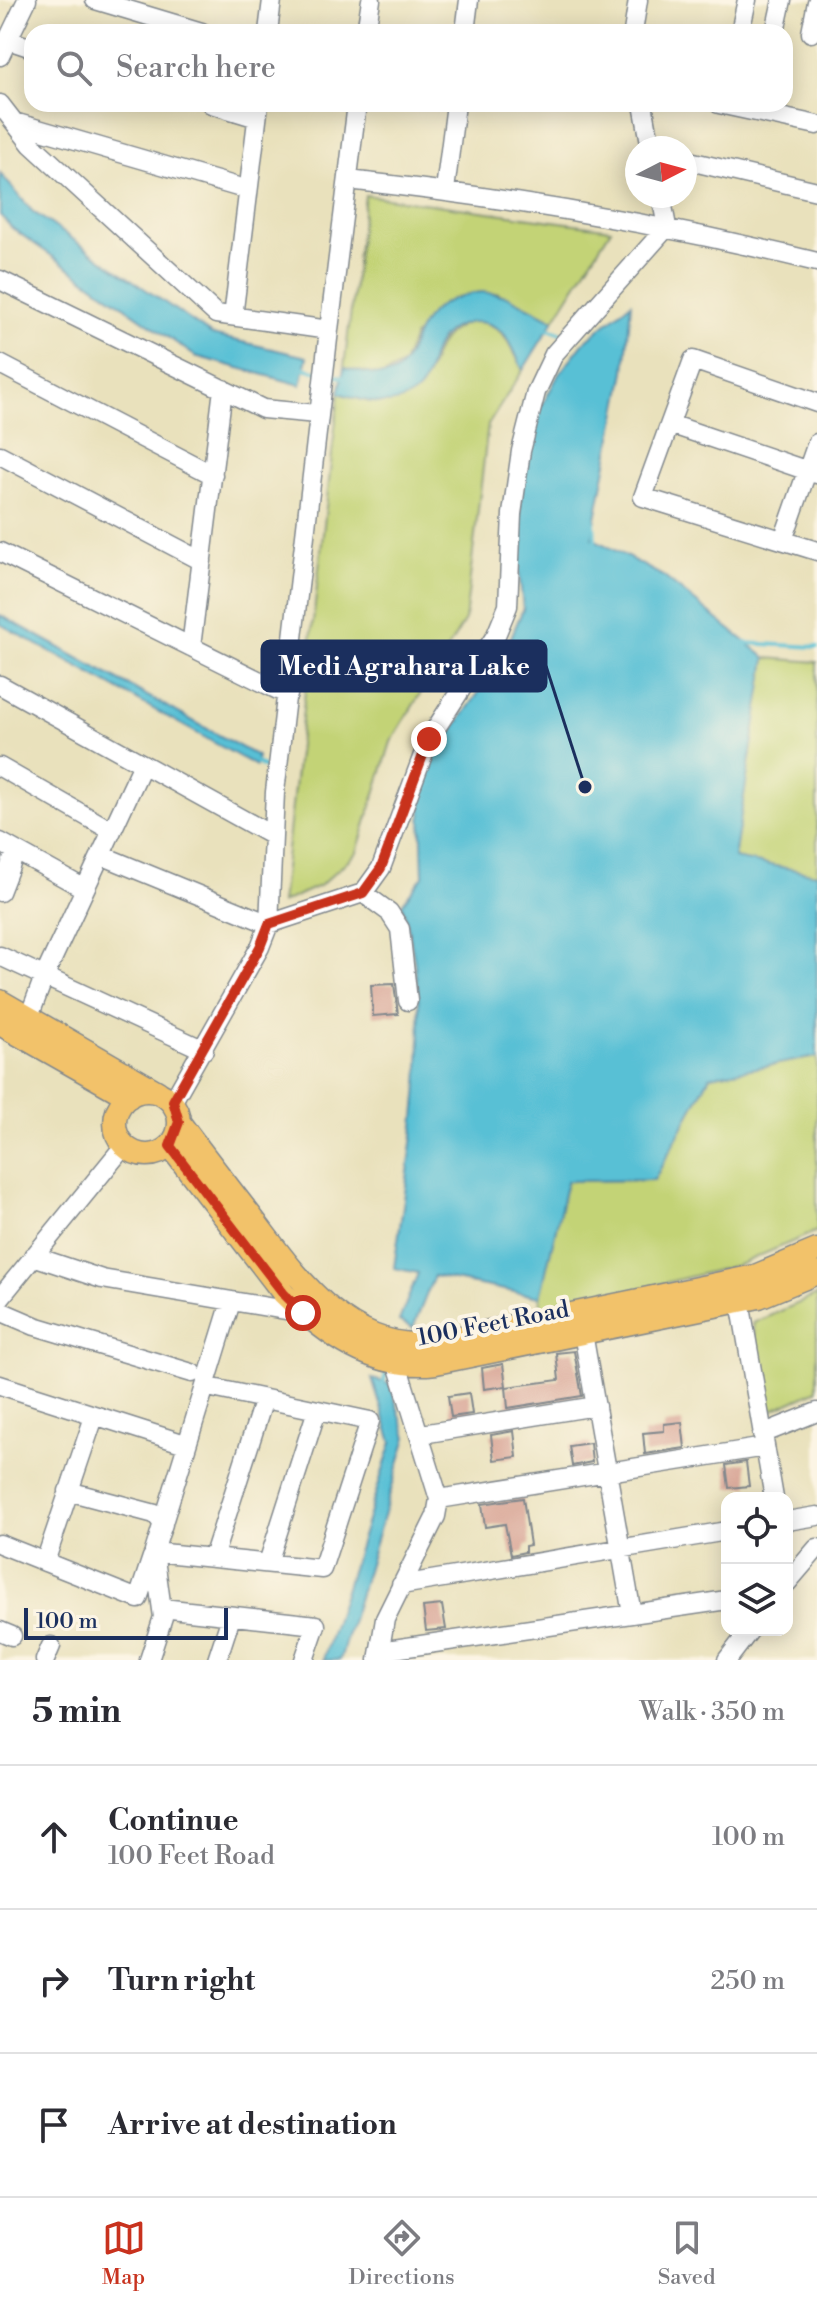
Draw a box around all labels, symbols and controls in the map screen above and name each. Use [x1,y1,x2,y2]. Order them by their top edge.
search box [24,24,793,112]
icon: search [52,46,96,90]
text: Search here [116,49,276,87]
north arrow [625,136,697,208]
callout: Medi Agrahara Lake [262,641,546,691]
text: Medi Agrahara Lake [278,651,530,683]
route end [411,721,447,757]
route start [285,1295,321,1331]
street label: 100 Feet Road [415,1295,572,1353]
map controls [721,1492,793,1636]
button: locate [721,1492,793,1564]
button: layers [721,1564,793,1636]
scale bar [24,1604,228,1640]
text: 100 m [36,1608,98,1635]
text: 5 min [32,1691,121,1733]
text: Walk · 350 m [640,1696,785,1728]
text: Continue [108,1802,239,1840]
icon: ahead [32,1815,76,1859]
text: 100 m [712,1821,785,1853]
text: 100 Feet Road [108,1840,275,1872]
icon: right [32,1959,76,2003]
text: Turn right [108,1962,255,2000]
text: 250 m [710,1965,785,1997]
icon: arrive [32,2103,76,2147]
text: Arrive at destination [108,2106,397,2144]
tab: Map [102,2216,146,2291]
tab: Directions [349,2216,455,2291]
tab: Saved [658,2216,715,2291]

